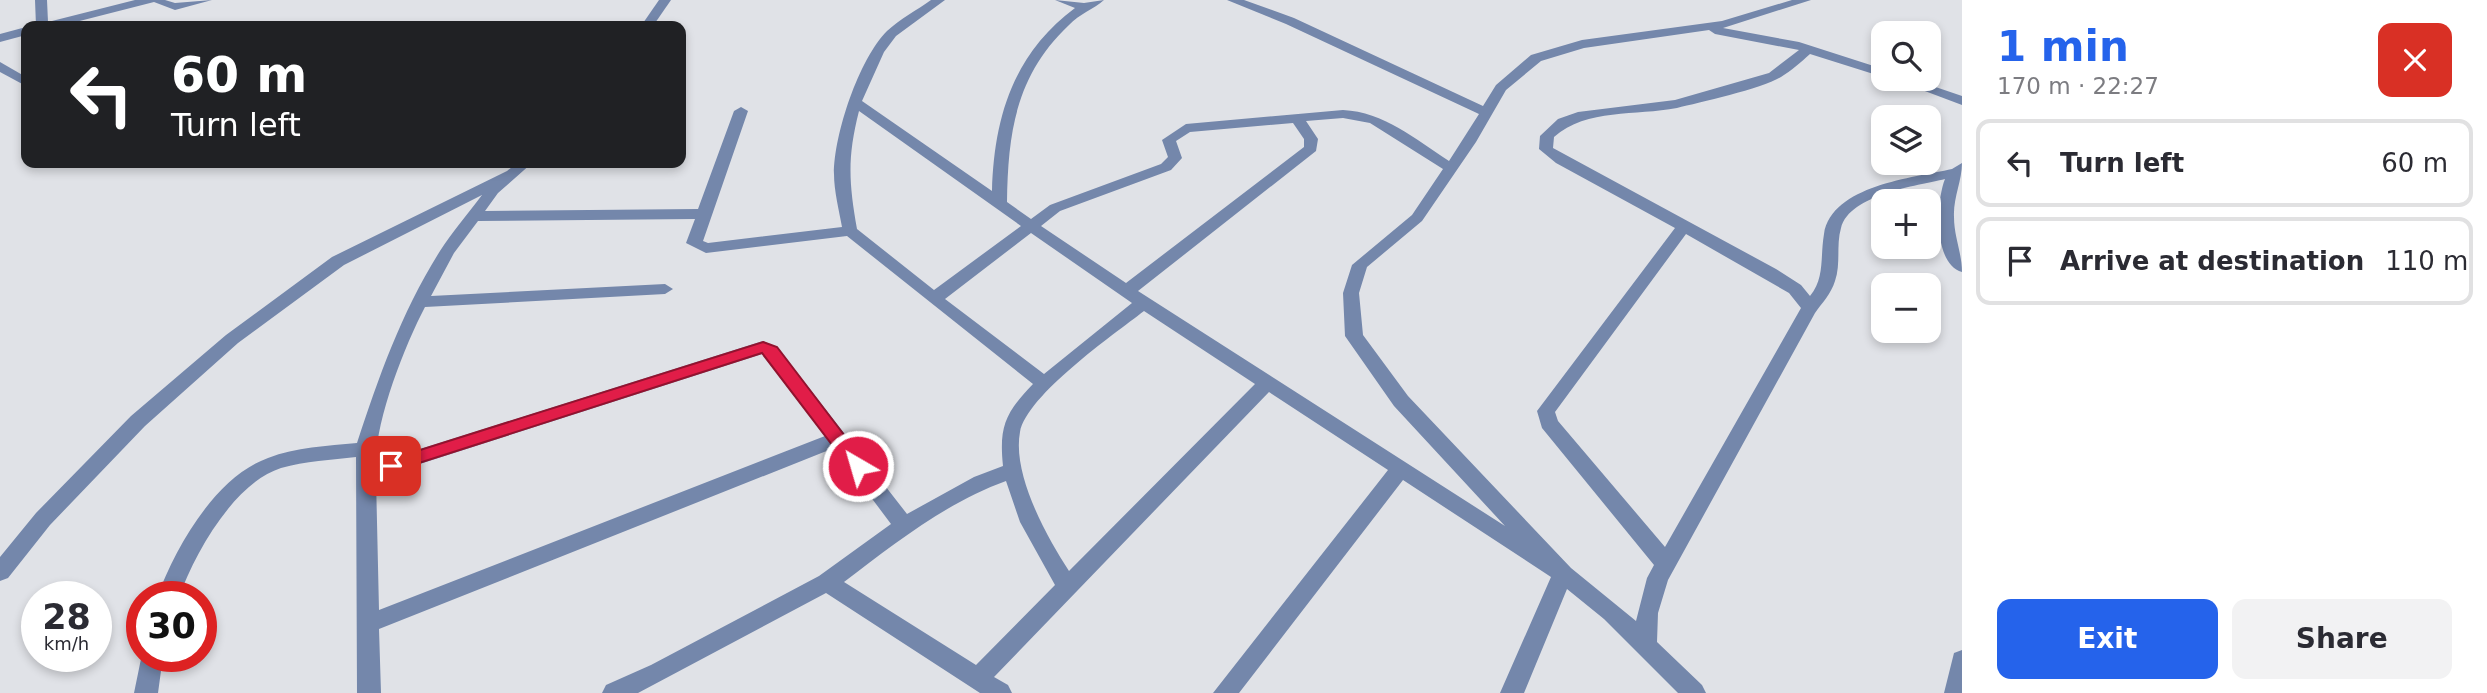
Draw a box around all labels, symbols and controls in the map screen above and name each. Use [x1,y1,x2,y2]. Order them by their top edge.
map controls [1871,21,1941,343]
button: search [1871,21,1941,91]
text: 1 min [1997,22,2129,71]
button: close [2378,23,2452,97]
text: 60 m [171,47,307,104]
icon: left [56,49,147,140]
text: 170 m · 22:27 [1997,73,2159,99]
button: layers [1871,105,1941,175]
text: Turn left [171,106,301,144]
icon: left [2001,144,2039,182]
text: Turn left [2060,148,2184,178]
text: 60 m [2381,148,2448,178]
button: + [1871,189,1941,259]
icon: arrive [2001,242,2039,280]
text: Arrive at destination [2060,246,2364,276]
text: 110 m [2385,246,2468,276]
button: − [1871,273,1941,343]
position arrow [821,429,895,503]
pin [361,436,421,496]
icon: arrive [372,447,410,485]
speed limit sign: 30 [126,581,217,672]
text: 28 [42,597,91,637]
button: Exit [1997,599,2218,679]
button: Share [2232,599,2452,679]
text: km/h [44,633,89,654]

